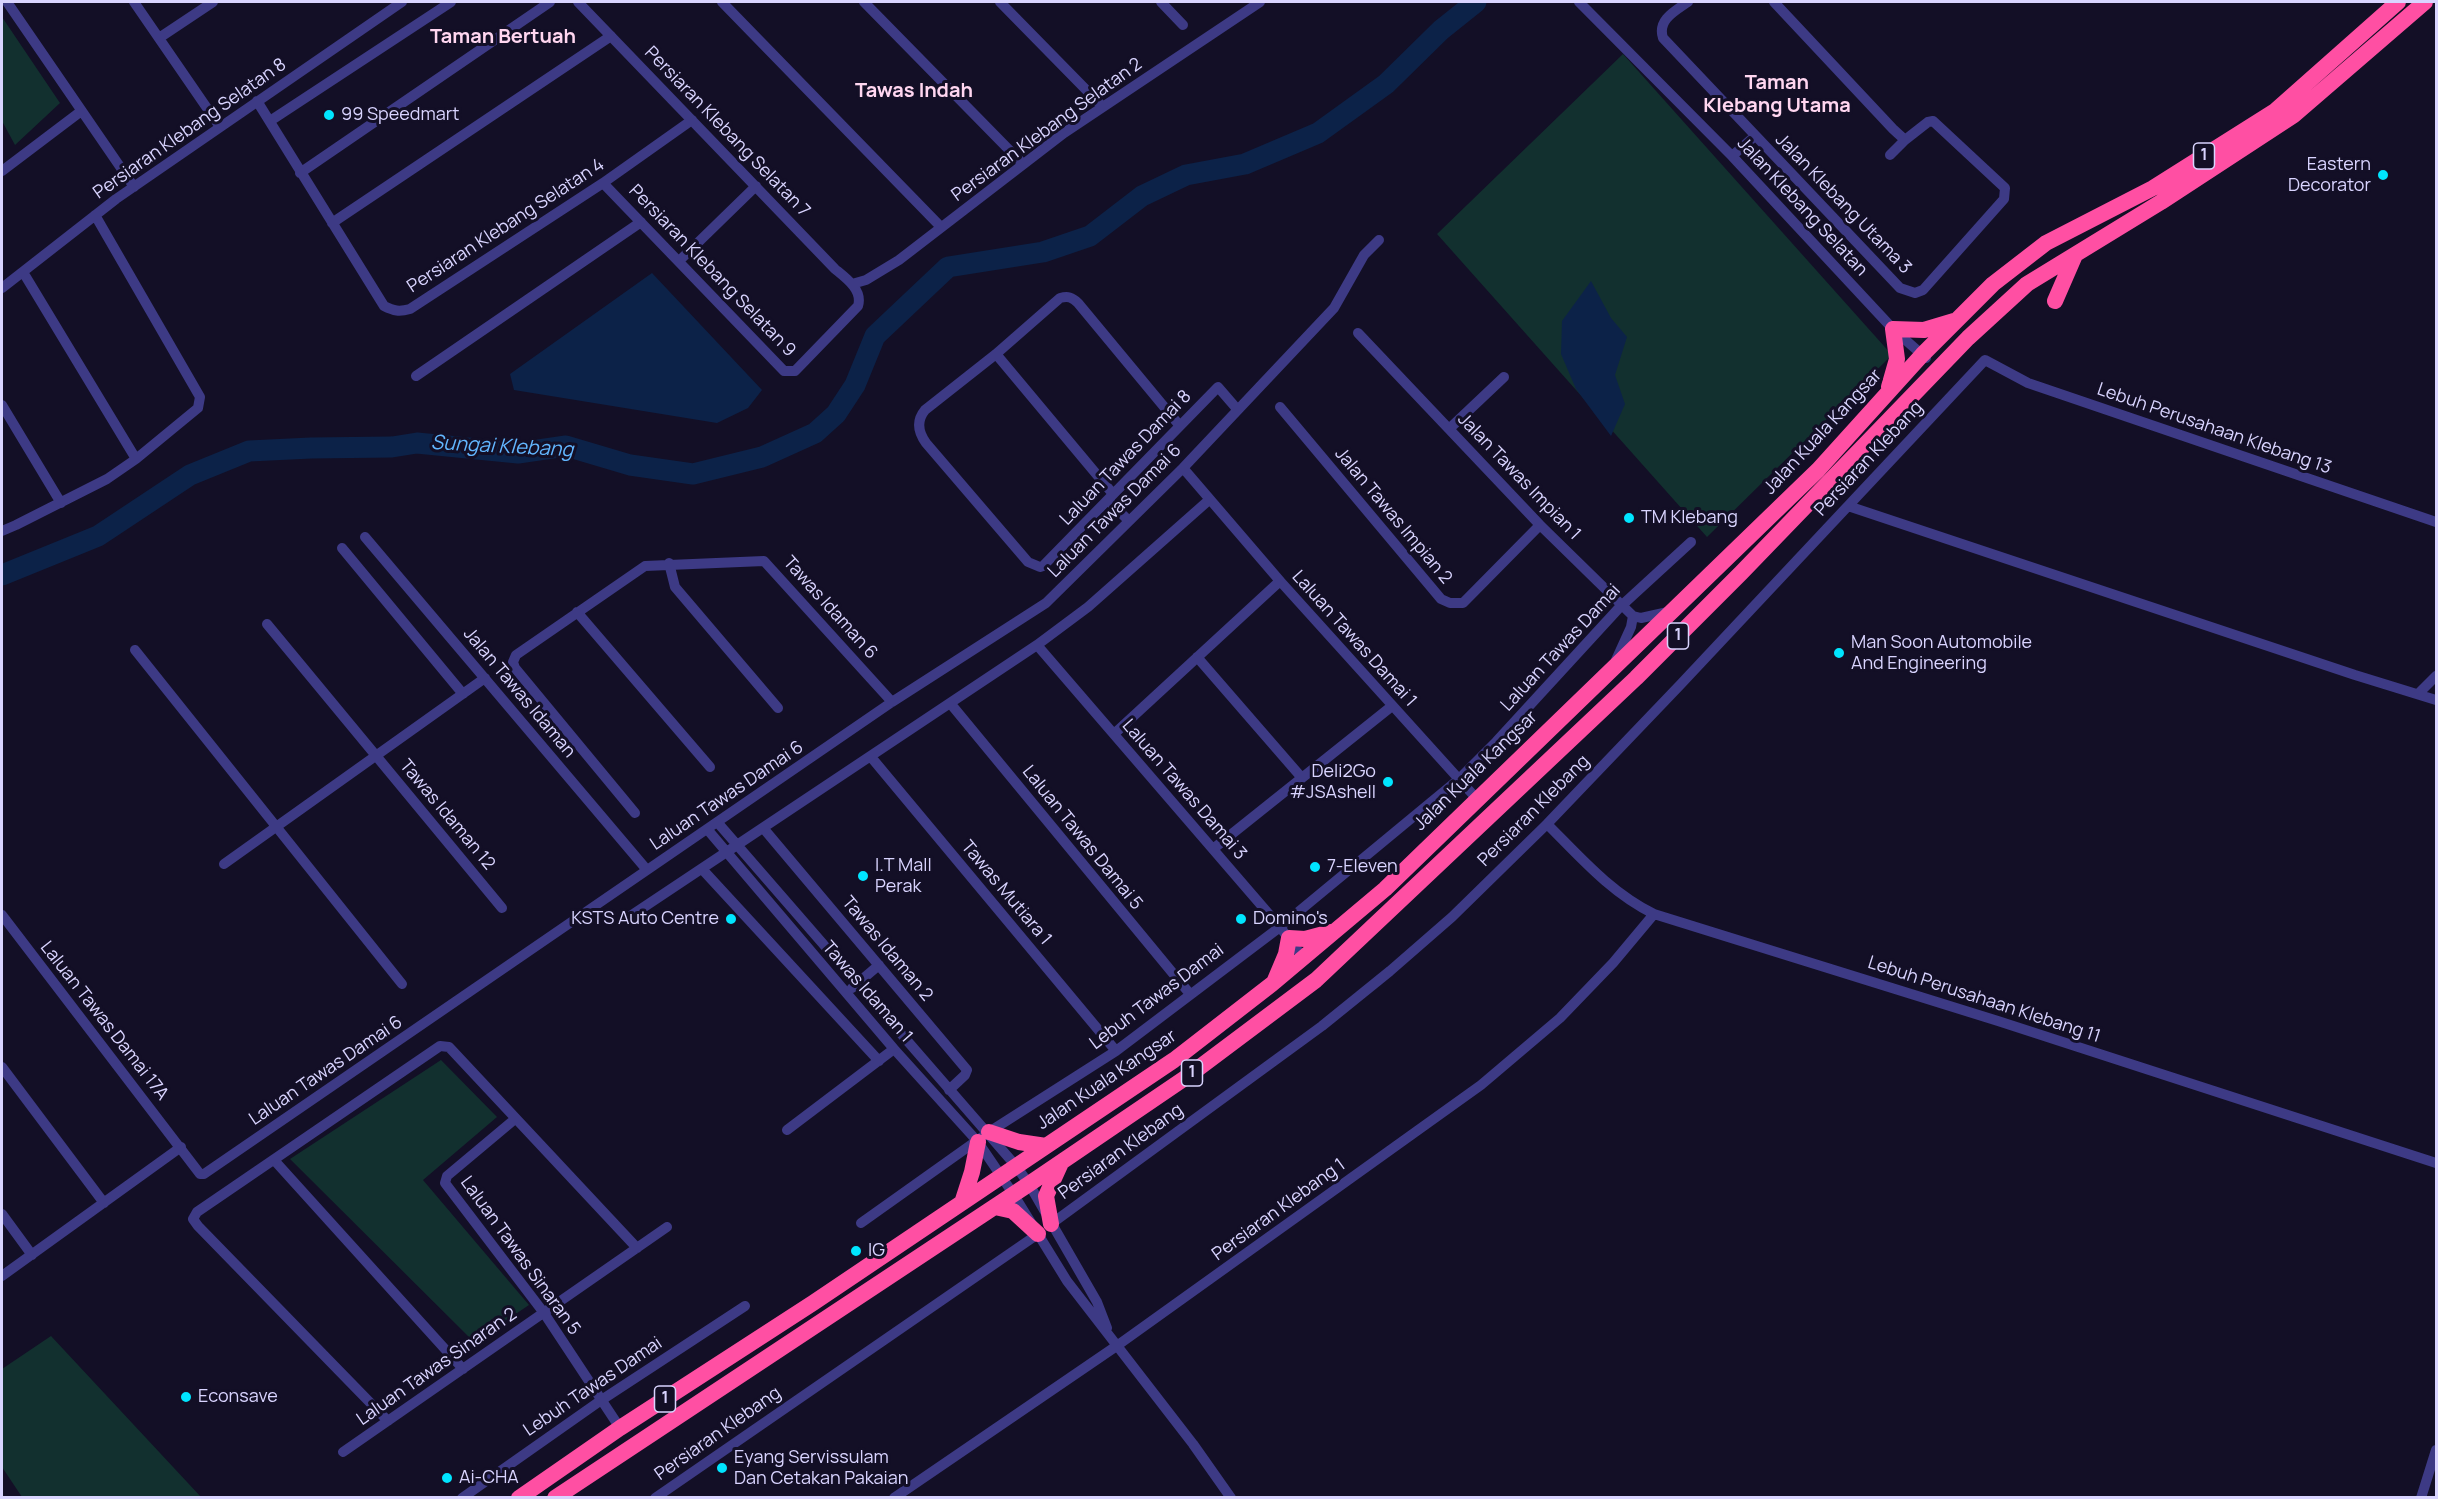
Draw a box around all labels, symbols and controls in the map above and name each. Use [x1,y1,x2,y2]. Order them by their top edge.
district label: Taman Bertuah [430,25,576,49]
street label: Persiaran Klebang Selatan 7 [640,42,814,222]
street label: Persiaran Klebang Selatan 8 [89,54,291,204]
street label: Persiaran Klebang Selatan 2 [948,54,1146,206]
district label: Taman Klebang Utama [1703,71,1851,118]
district label: Tawas Indah [855,79,973,103]
place label: 99 Speedmart [341,104,459,126]
marker: 99 Speedmart [322,108,336,122]
street label: Jalan Klebang Utama 3 [1770,129,1916,279]
street label: Jalan Klebang Selatan [1732,133,1872,281]
road number: 1 [2194,143,2214,169]
street label: Persiaran Klebang Selatan 4 [403,154,609,298]
place label: Eastern Decorator [2288,154,2371,196]
marker: Eastern Decorator [2376,168,2390,182]
street label: Persiaran Klebang Selatan 9 [624,180,800,362]
street label: Jalan Kuala Kangsar [1759,365,1887,499]
street label: Lebuh Perusahaan Klebang 13 [2094,379,2334,479]
street label: Laluan Tawas Damai 8 [1056,386,1196,530]
street label: Persiaran Klebang [1810,397,1928,521]
street label: Jalan Tawas Impian 1 [1453,409,1585,545]
water label: Sungai Klebang [430,431,574,463]
street label: Laluan Tawas Damai 6 [1044,440,1186,582]
street label: Jalan Tawas Impian 2 [1330,444,1456,588]
place label: TM Klebang [1641,507,1738,529]
marker: TM Klebang [1622,511,1636,525]
street label: Tawas Idaman 6 [778,552,882,664]
street label: Laluan Tawas Damai 1 [1287,566,1421,712]
street label: Laluan Tawas Damai [1497,580,1625,716]
road number: 1 [1668,623,1688,649]
street label: Jalan Tawas Idaman [458,624,580,762]
place label: Man Soon Automobile And Engineering [1851,632,2032,674]
marker: Man Soon Automobile And Engineering [1832,646,1846,660]
street label: Jalan Kuala Kangsar [1410,706,1542,836]
street label: Laluan Tawas Damai 3 [1117,715,1251,865]
street label: Laluan Tawas Damai 6 [646,737,808,855]
street label: Persiaran Klebang [1474,751,1594,871]
street label: Tawas Idaman 12 [395,756,499,874]
place label: Deli2Go #JSAshell [1290,761,1376,804]
street label: Laluan Tawas Damai 5 [1017,762,1147,914]
marker: Deli2Go #JSAshell [1381,775,1395,789]
street label: Tawas Mutiara 1 [956,836,1056,950]
place label: I.T Mall Perak [875,855,932,898]
place label: 7-Eleven [1327,856,1398,878]
marker: 7-Eleven [1308,860,1322,874]
marker: I.T Mall Perak [856,869,870,883]
street label: Tawas Idaman 2 [837,892,937,1006]
place label: KSTS Auto Centre [571,908,719,930]
place label: Domino's [1253,908,1328,930]
marker: KSTS Auto Centre [724,912,738,926]
marker: Domino's [1234,912,1248,926]
street label: Laluan Tawas Damai 17A [35,937,173,1105]
street label: Tawas Idaman 1 [817,937,917,1047]
street label: Lebuh Tawas Damai [1086,940,1228,1054]
street label: Lebuh Perusahaan Klebang 11 [1865,952,2103,1048]
street label: Laluan Tawas Damai 6 [245,1012,407,1130]
street label: Jalan Kuala Kangsar [1033,1025,1181,1135]
road number: 1 [1182,1060,1202,1086]
street label: Persiaran Klebang [1054,1099,1188,1205]
street label: Persiaran Klebang 1 [1208,1154,1350,1266]
street label: Laluan Tawas Sinaran 5 [455,1173,585,1339]
place label: IG [868,1240,885,1262]
marker: IG [849,1244,863,1258]
street label: Laluan Tawas Sinaran 2 [353,1304,521,1430]
street label: Lebuh Tawas Damai [520,1333,666,1441]
street label: Persiaran Klebang [651,1382,785,1486]
place label: Econsave [198,1386,278,1408]
road number: 1 [654,1386,676,1412]
marker: Econsave [179,1390,193,1404]
place label: Eyang Servissulam Dan Cetakan Pakaian [734,1447,908,1490]
marker: Eyang Servissulam Dan Cetakan Pakaian [715,1461,729,1475]
place label: Ai-CHA [459,1467,519,1489]
marker: Ai-CHA [440,1471,454,1485]

